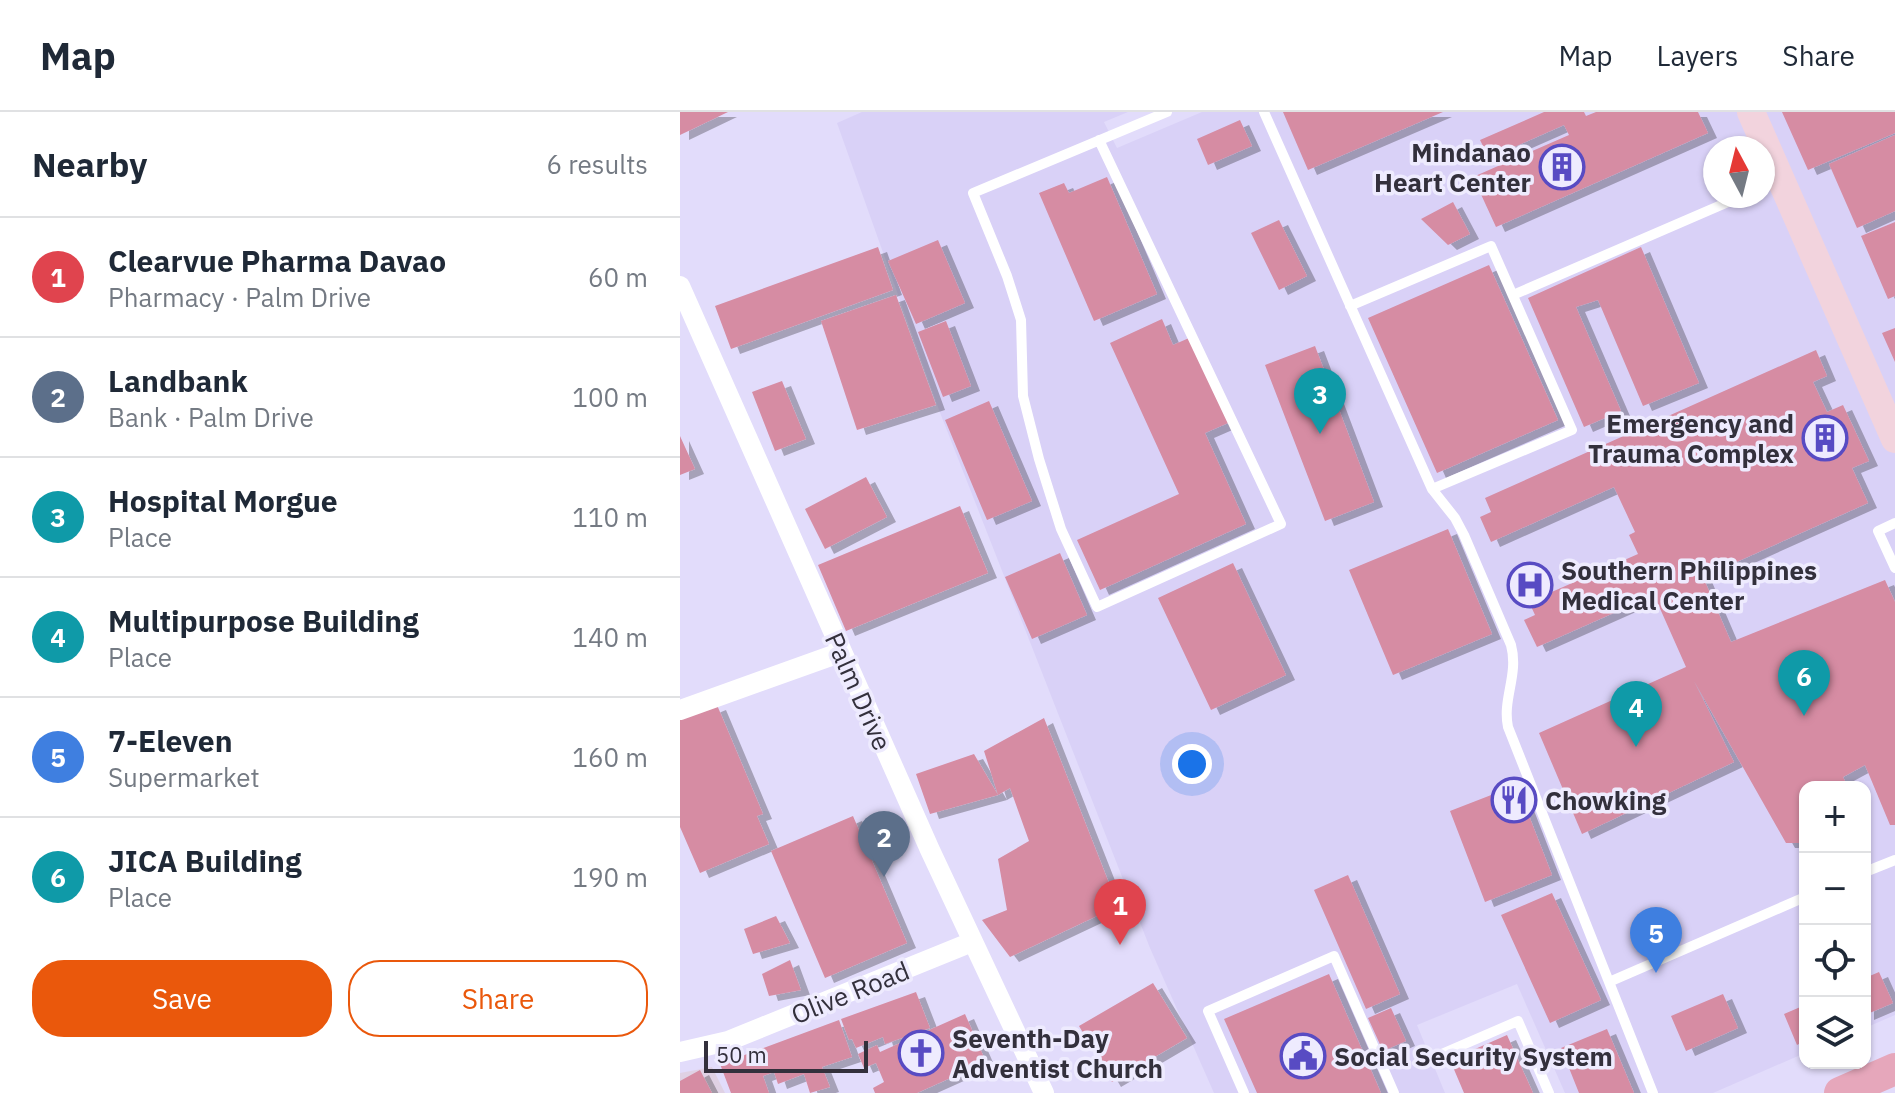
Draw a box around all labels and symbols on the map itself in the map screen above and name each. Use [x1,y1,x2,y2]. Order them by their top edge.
place label: Mindanao Heart Center [1374,135,1531,199]
north arrow [1703,136,1775,208]
building icon: Mindanao Heart Center [1538,143,1586,191]
pin: 3 [1294,368,1346,434]
place label: Emergency and Trauma Complex [1588,406,1794,470]
building icon: Emergency and Trauma Complex [1801,414,1849,462]
place label: Southern Philippines Medical Center [1561,553,1817,617]
hospital icon: Southern Philippines Medical Center [1506,561,1554,609]
street label: Palm Drive [818,627,900,755]
pin: 6 [1778,650,1830,716]
pin: 4 [1610,681,1662,747]
your location [1172,744,1212,784]
restaurant icon: Chowking [1490,776,1538,824]
place label: Chowking [1545,783,1667,817]
pin: 2 [858,811,910,877]
pin: 1 [1094,879,1146,945]
pin: 5 [1630,907,1682,973]
street label: Olive Road [786,953,914,1031]
place label: Seventh-Day Adventist Church [952,1021,1163,1085]
church icon: Seventh-Day Adventist Church [897,1029,945,1077]
public building icon: Social Security System [1279,1032,1327,1080]
scale bar [704,1037,868,1073]
place label: Social Security System [1334,1039,1613,1073]

